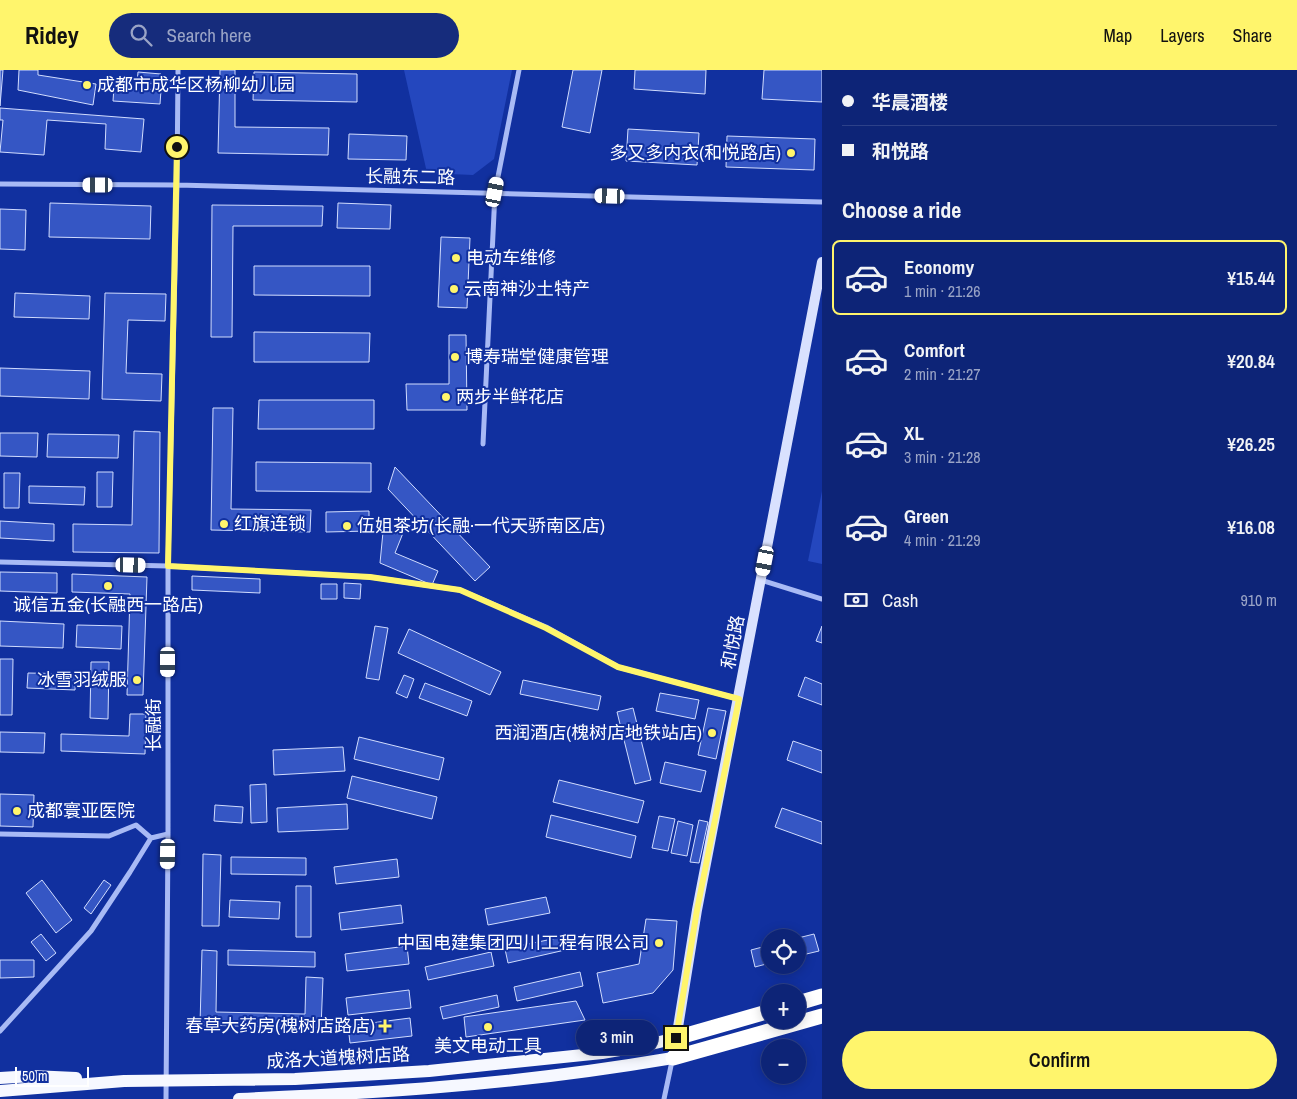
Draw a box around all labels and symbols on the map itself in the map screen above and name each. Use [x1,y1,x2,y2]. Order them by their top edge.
place label: 成都市成华区杨柳幼儿园 [97,72,295,97]
marker: 成都市成华区杨柳幼儿园 [81,79,93,91]
route start [166,136,188,158]
place label: 多又多内衣(和悦路店) [609,140,781,165]
marker: 多又多内衣(和悦路店) [785,147,797,159]
street label: 长融东二路 [365,163,455,190]
car [484,176,505,208]
car [83,178,113,193]
car [594,188,625,204]
place label: 电动车维修 [466,245,556,270]
marker: 电动车维修 [450,252,462,264]
place label: 云南神沙土特产 [464,276,590,301]
marker: 云南神沙土特产 [448,283,460,295]
place label: 博寿瑞堂健康管理 [465,344,609,369]
marker: 博寿瑞堂健康管理 [449,351,461,363]
place label: 两步半鲜花店 [456,384,564,409]
marker: 两步半鲜花店 [440,391,452,403]
place label: 红旗连锁 [234,511,306,536]
place label: 伍姐茶坊(长融·一代天骄南区店) [357,513,605,538]
marker: 红旗连锁 [218,518,230,530]
marker: 伍姐茶坊(长融·一代天骄南区店) [341,520,353,532]
car [754,545,775,577]
car [115,557,146,573]
marker: 诚信五金(长融西一路店) [102,580,114,592]
place label: 诚信五金(长融西一路店) [13,592,203,617]
street label: 和悦路 [715,613,750,671]
car [160,647,175,677]
place label: 冰雪羽绒服 [37,667,127,692]
marker: 冰雪羽绒服 [131,674,143,686]
street label: 长融街 [141,698,166,752]
place label: 西润酒店(槐树店地铁站店) [494,720,702,745]
marker: 西润酒店(槐树店地铁站店) [706,727,718,739]
place label: 成都寰亚医院 [27,798,135,823]
marker: 成都寰亚医院 [11,805,23,817]
car [160,839,175,869]
place label: 中国电建集团四川工程有限公司 [397,930,649,955]
marker: 中国电建集团四川工程有限公司 [653,937,665,949]
place label: 春草大药房(槐树店路店) [185,1013,375,1038]
marker: 春草大药房(槐树店路店) [379,1020,391,1032]
callout: 3 min [576,1020,658,1056]
marker: 美文电动工具 [482,1021,494,1033]
route end [665,1027,687,1049]
place label: 美文电动工具 [434,1033,542,1058]
street label: 成洛大道槐树店路 [265,1041,411,1074]
scale bar [15,1064,89,1087]

